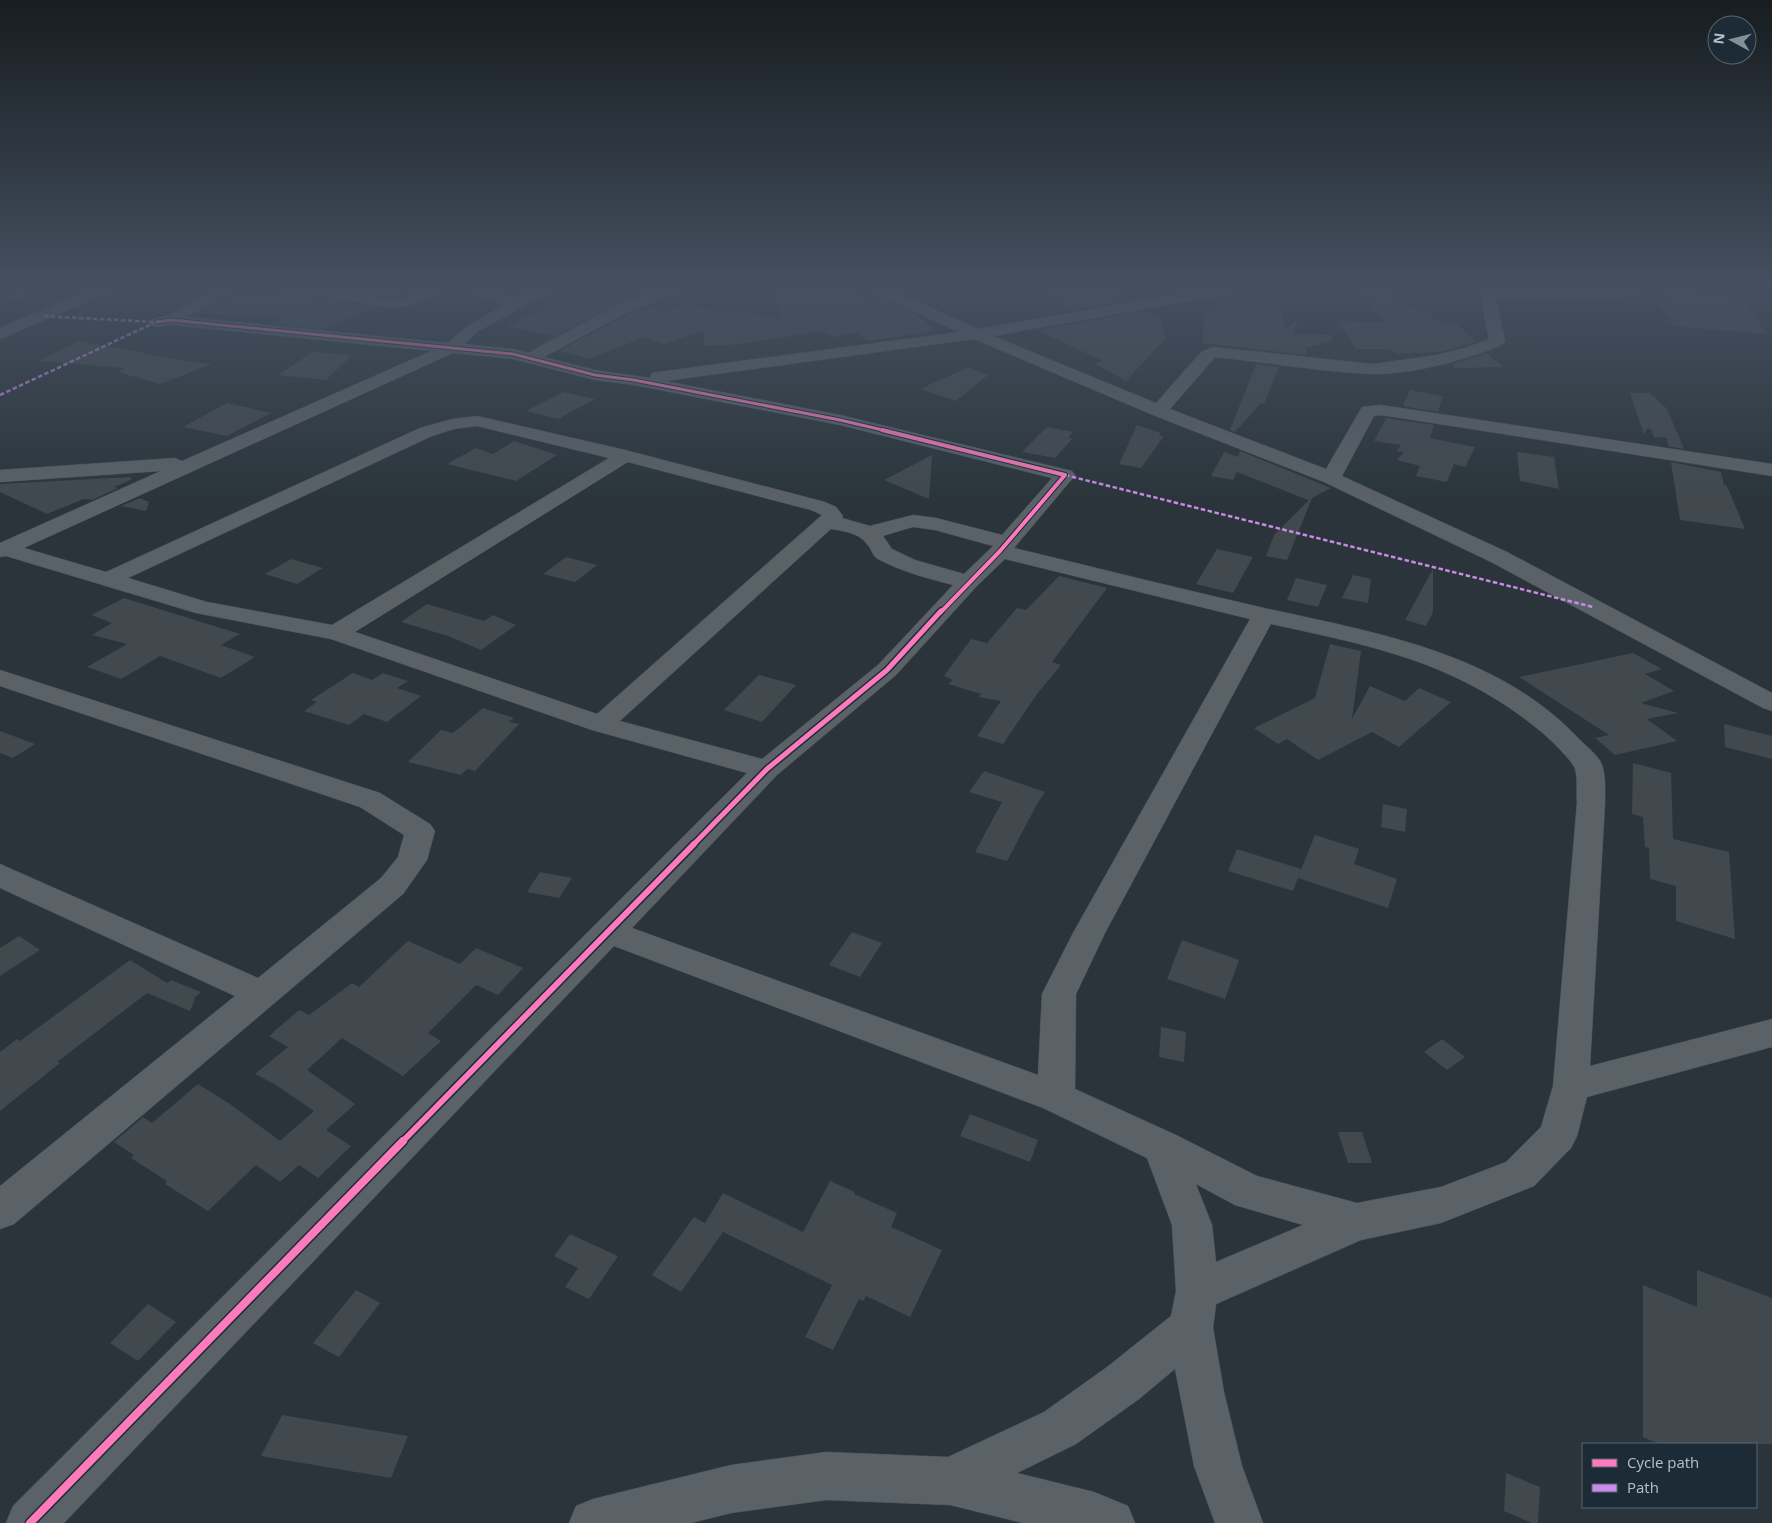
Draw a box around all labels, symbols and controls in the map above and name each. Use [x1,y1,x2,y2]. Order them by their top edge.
north arrow [1707,15,1757,65]
text: N [1708,32,1729,45]
legend [1582,1443,1757,1508]
text: Cycle path [1627,1452,1699,1472]
text: Path [1627,1477,1659,1497]

